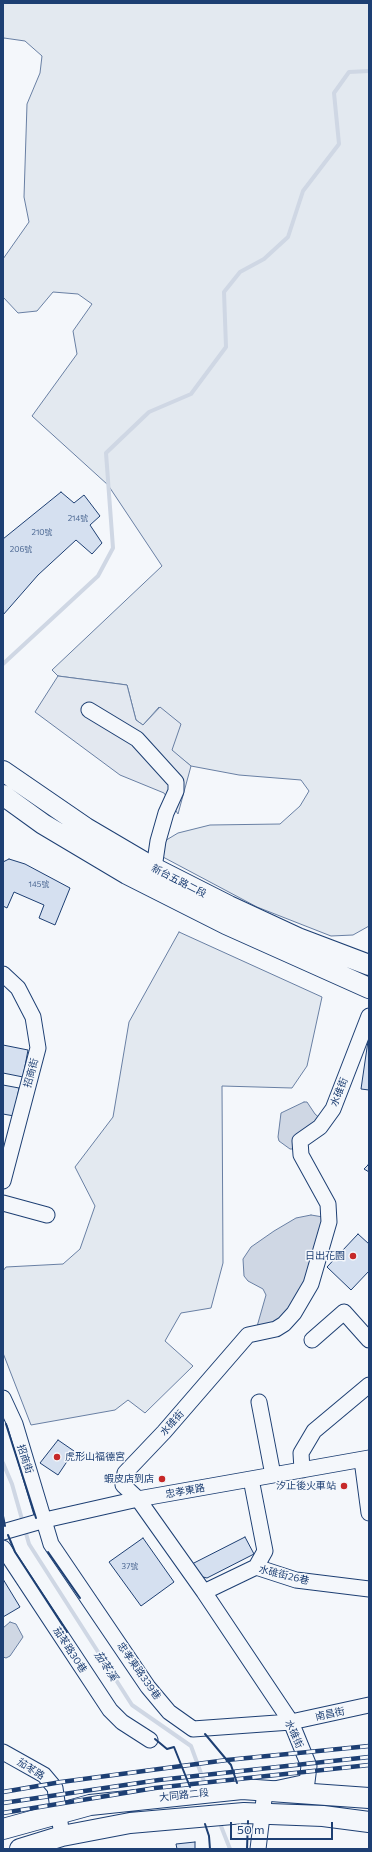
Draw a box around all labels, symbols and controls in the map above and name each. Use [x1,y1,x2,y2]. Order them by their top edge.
house number: 214號 [68,513,88,523]
house number: 210號 [31,527,53,537]
house number: 206號 [10,544,32,554]
street label: 新台五路二段 [150,862,208,900]
house number: 145號 [29,879,49,889]
street label: 招商街 [21,1057,41,1089]
street label: 水碓街 [328,1076,350,1108]
place label: 日出花園 [305,1250,345,1262]
marker: 日出花園 [348,1251,358,1261]
street label: 水碓街 [158,1408,186,1438]
street label: 招商街 [15,1443,35,1475]
place label: 虎形山福德宮 [65,1451,125,1463]
marker: 虎形山福德宮 [52,1452,62,1462]
place label: 蝦皮店到店 [104,1473,154,1485]
marker: 蝦皮店到店 [157,1474,167,1484]
place label: 汐止後火車站 [276,1480,336,1492]
marker: 汐止後火車站 [339,1481,349,1491]
street label: 忠孝東路 [164,1482,206,1500]
house number: 37號 [122,1561,138,1571]
street label: 水碓街26巷 [258,1563,310,1587]
street label: 茄苳路30巷 [51,1625,89,1675]
street label: 忠孝東路339巷 [115,1640,163,1702]
water label: 茄苳溪 [91,1649,121,1683]
street label: 南昌街 [314,1705,346,1723]
street label: 水碓街 [282,1718,306,1750]
street label: 茄苳路 [15,1756,47,1782]
street label: 大同路二段 [159,1786,209,1804]
scale bar [232,1814,335,1840]
text: 50 m [237,1822,265,1836]

